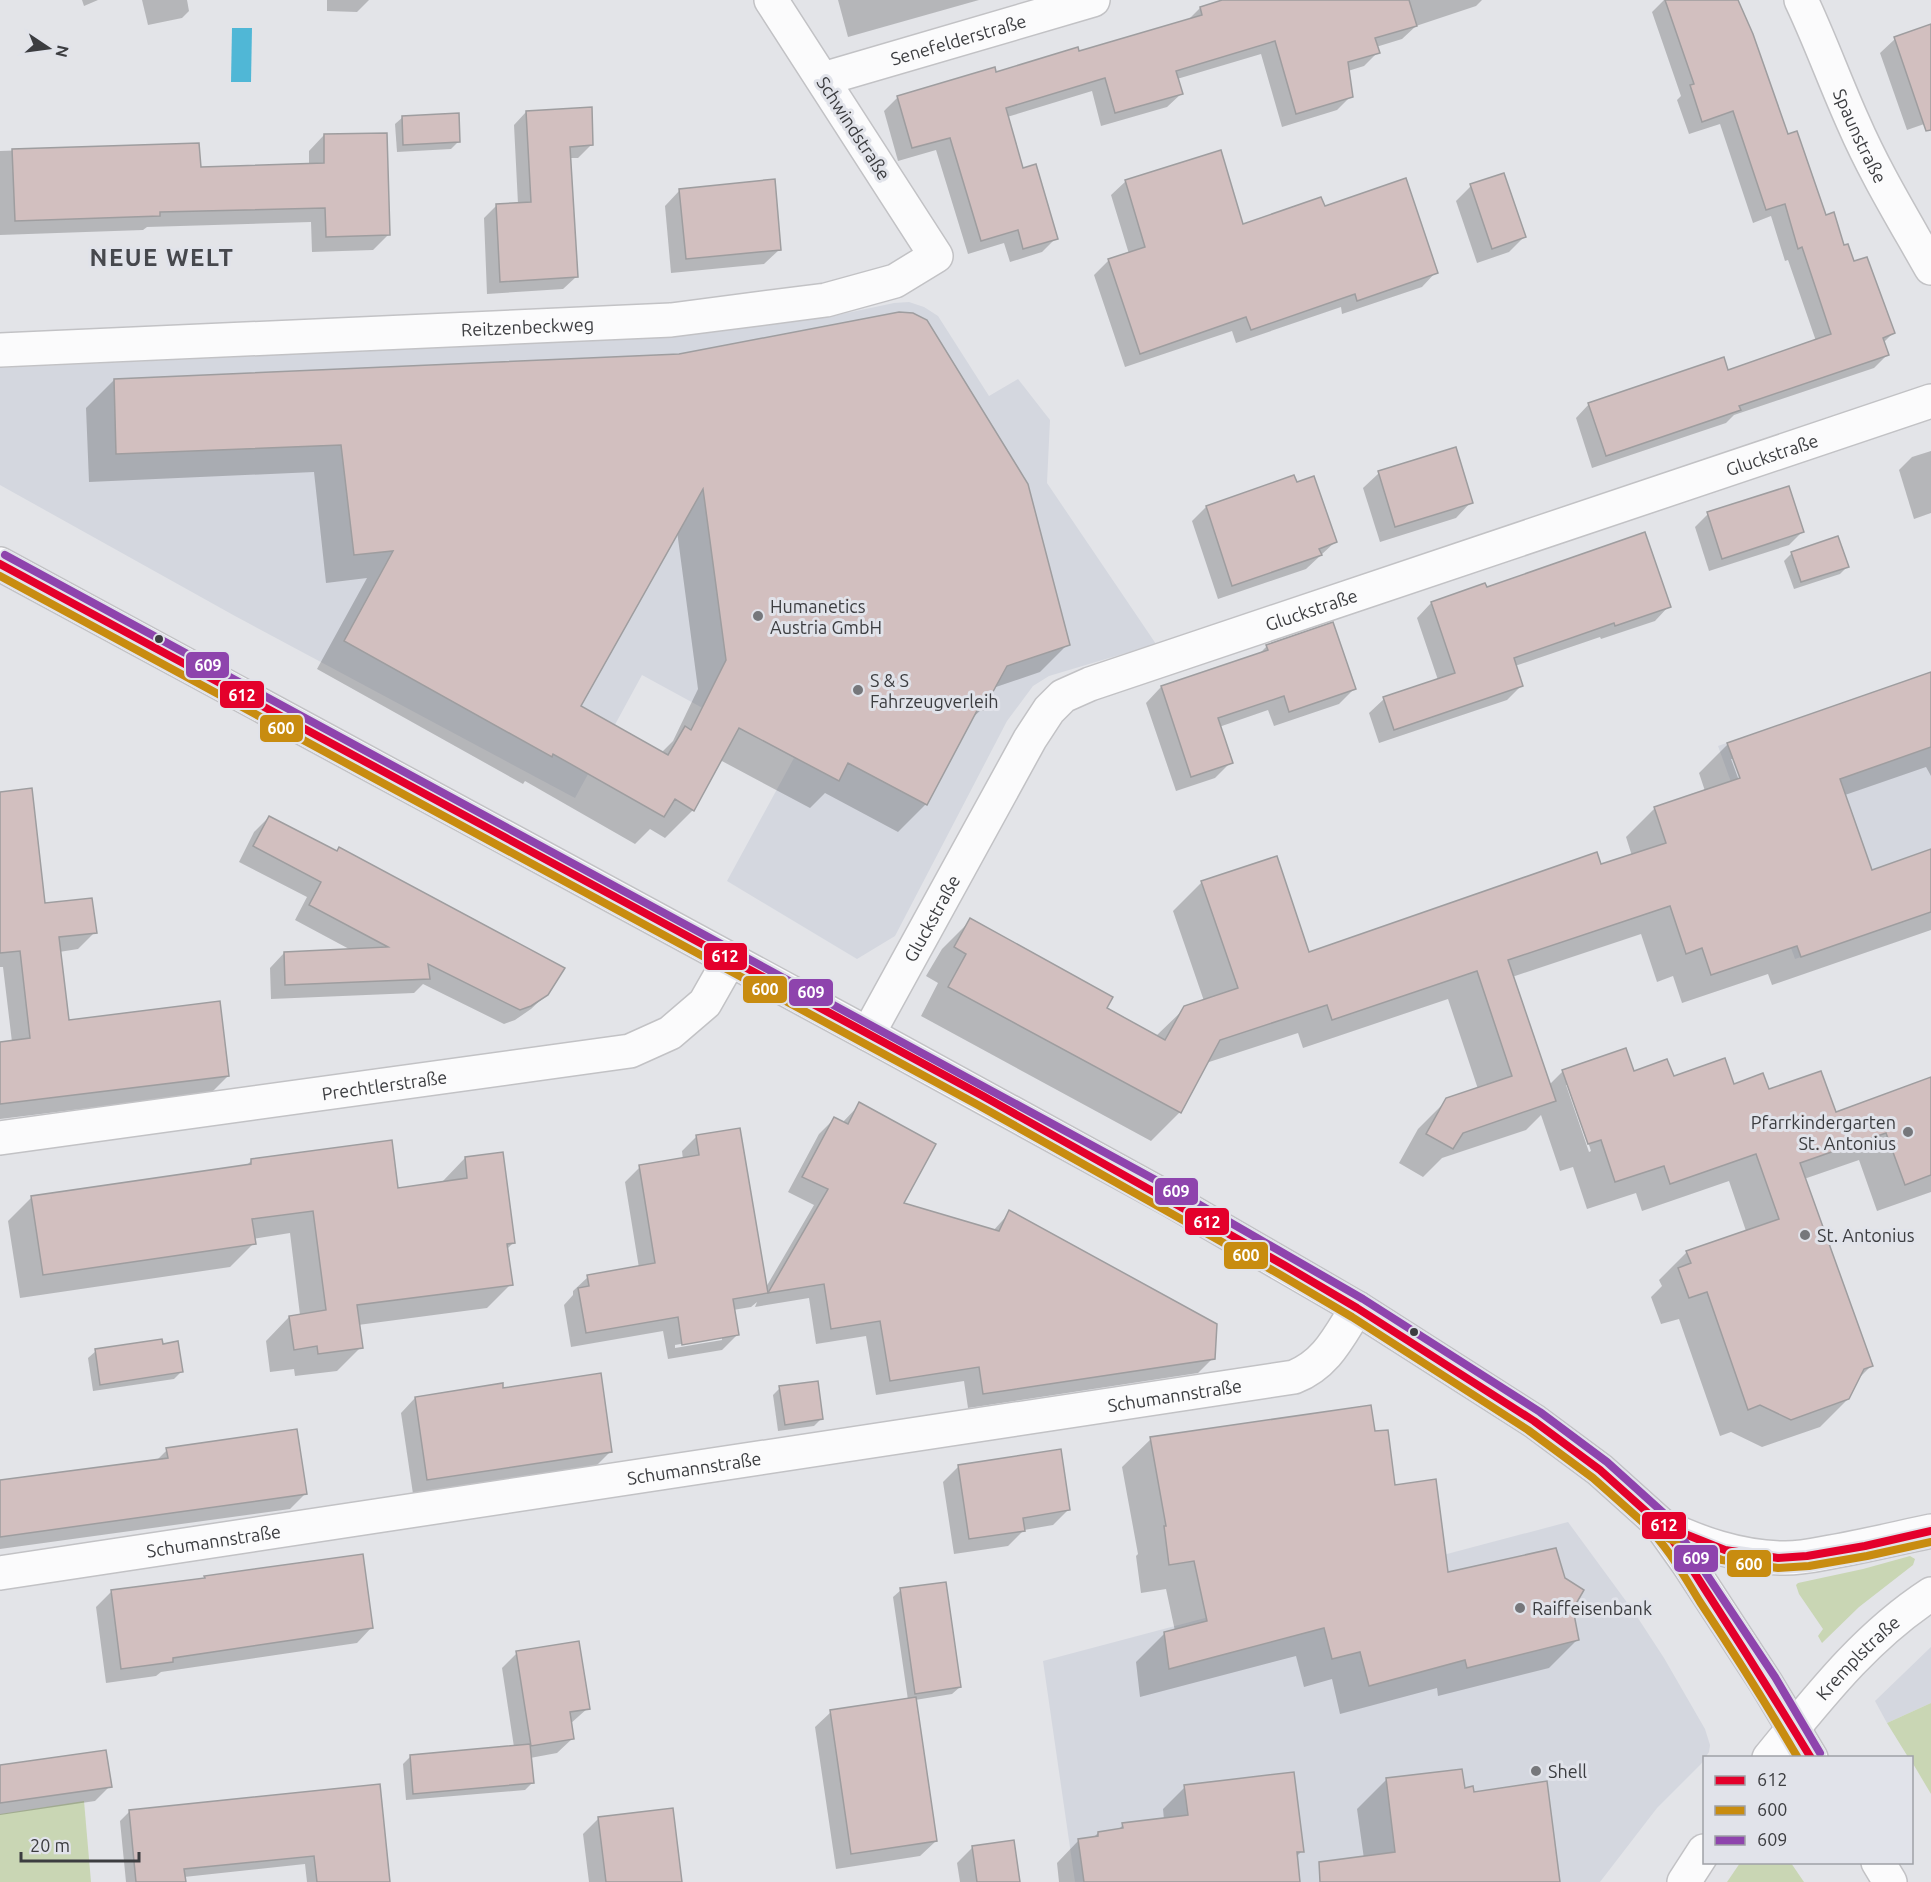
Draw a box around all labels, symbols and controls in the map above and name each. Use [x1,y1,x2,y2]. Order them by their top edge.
street label: Senefelderstraße [888,10,1028,69]
north arrow [18,18,78,78]
text: N [53,44,73,59]
street label: Schwindstraße [813,73,895,183]
street label: Spaunstraße [1830,86,1891,186]
district label: NEUE WELT [90,244,234,271]
street label: Reitzenbeckweg [461,313,594,339]
street label: Gluckstraße [1723,430,1821,479]
street label: Gluckstraße [1262,585,1360,634]
place label: Humanetics Austria GmbH [770,596,882,637]
marker: Humanetics Austria GmbH [751,609,765,623]
unlabelled marker [153,633,165,645]
line badge: 609 [185,651,230,679]
text: 609 [194,656,222,674]
place label: S & S Fahrzeugverleih [870,670,999,711]
line badge: 612 [219,680,265,709]
marker: S & S Fahrzeugverleih [851,683,865,697]
text: 612 [228,686,256,704]
line badge: 600 [259,714,304,743]
text: 600 [267,719,295,737]
street label: Gluckstraße [900,871,963,965]
line badge: 612 [703,942,748,971]
text: 612 [711,947,739,965]
line badge: 600 [742,975,788,1004]
line badge: 609 [788,978,834,1007]
text: 600 [751,980,779,998]
text: 609 [797,983,825,1001]
street label: Prechtlerstraße [320,1066,448,1103]
place label: Pfarrkindergarten St. Antonius [1751,1112,1896,1153]
marker: Pfarrkindergarten St. Antonius [1901,1125,1915,1139]
line badge: 609 [1154,1177,1199,1206]
text: 609 [1162,1182,1190,1200]
line badge: 612 [1184,1207,1230,1236]
text: 612 [1193,1213,1221,1231]
place label: St. Antonius [1817,1225,1915,1245]
marker: St. Antonius [1798,1228,1812,1242]
line badge: 600 [1223,1241,1269,1270]
text: 600 [1232,1246,1260,1264]
unlabelled marker [1408,1326,1420,1338]
street label: Schumannstraße [1106,1375,1243,1415]
street label: Schumannstraße [626,1448,763,1488]
line badge: 612 [1641,1511,1687,1540]
text: 612 [1650,1516,1678,1534]
street label: Schumannstraße [145,1521,282,1561]
line badge: 609 [1673,1544,1719,1573]
text: 609 [1682,1549,1710,1567]
line badge: 600 [1726,1549,1772,1578]
text: 600 [1735,1555,1763,1573]
place label: Raiffeisenbank [1532,1598,1652,1618]
marker: Raiffeisenbank [1513,1601,1527,1615]
street label: Kremplstraße [1812,1611,1903,1704]
legend [1703,1756,1913,1864]
place label: Shell [1548,1761,1587,1781]
marker: Shell [1529,1764,1543,1778]
text: 612 [1757,1769,1787,1789]
text: 600 [1757,1799,1787,1819]
scale bar [21,1825,140,1863]
text: 609 [1757,1829,1787,1849]
text: 20 m [30,1835,70,1855]

